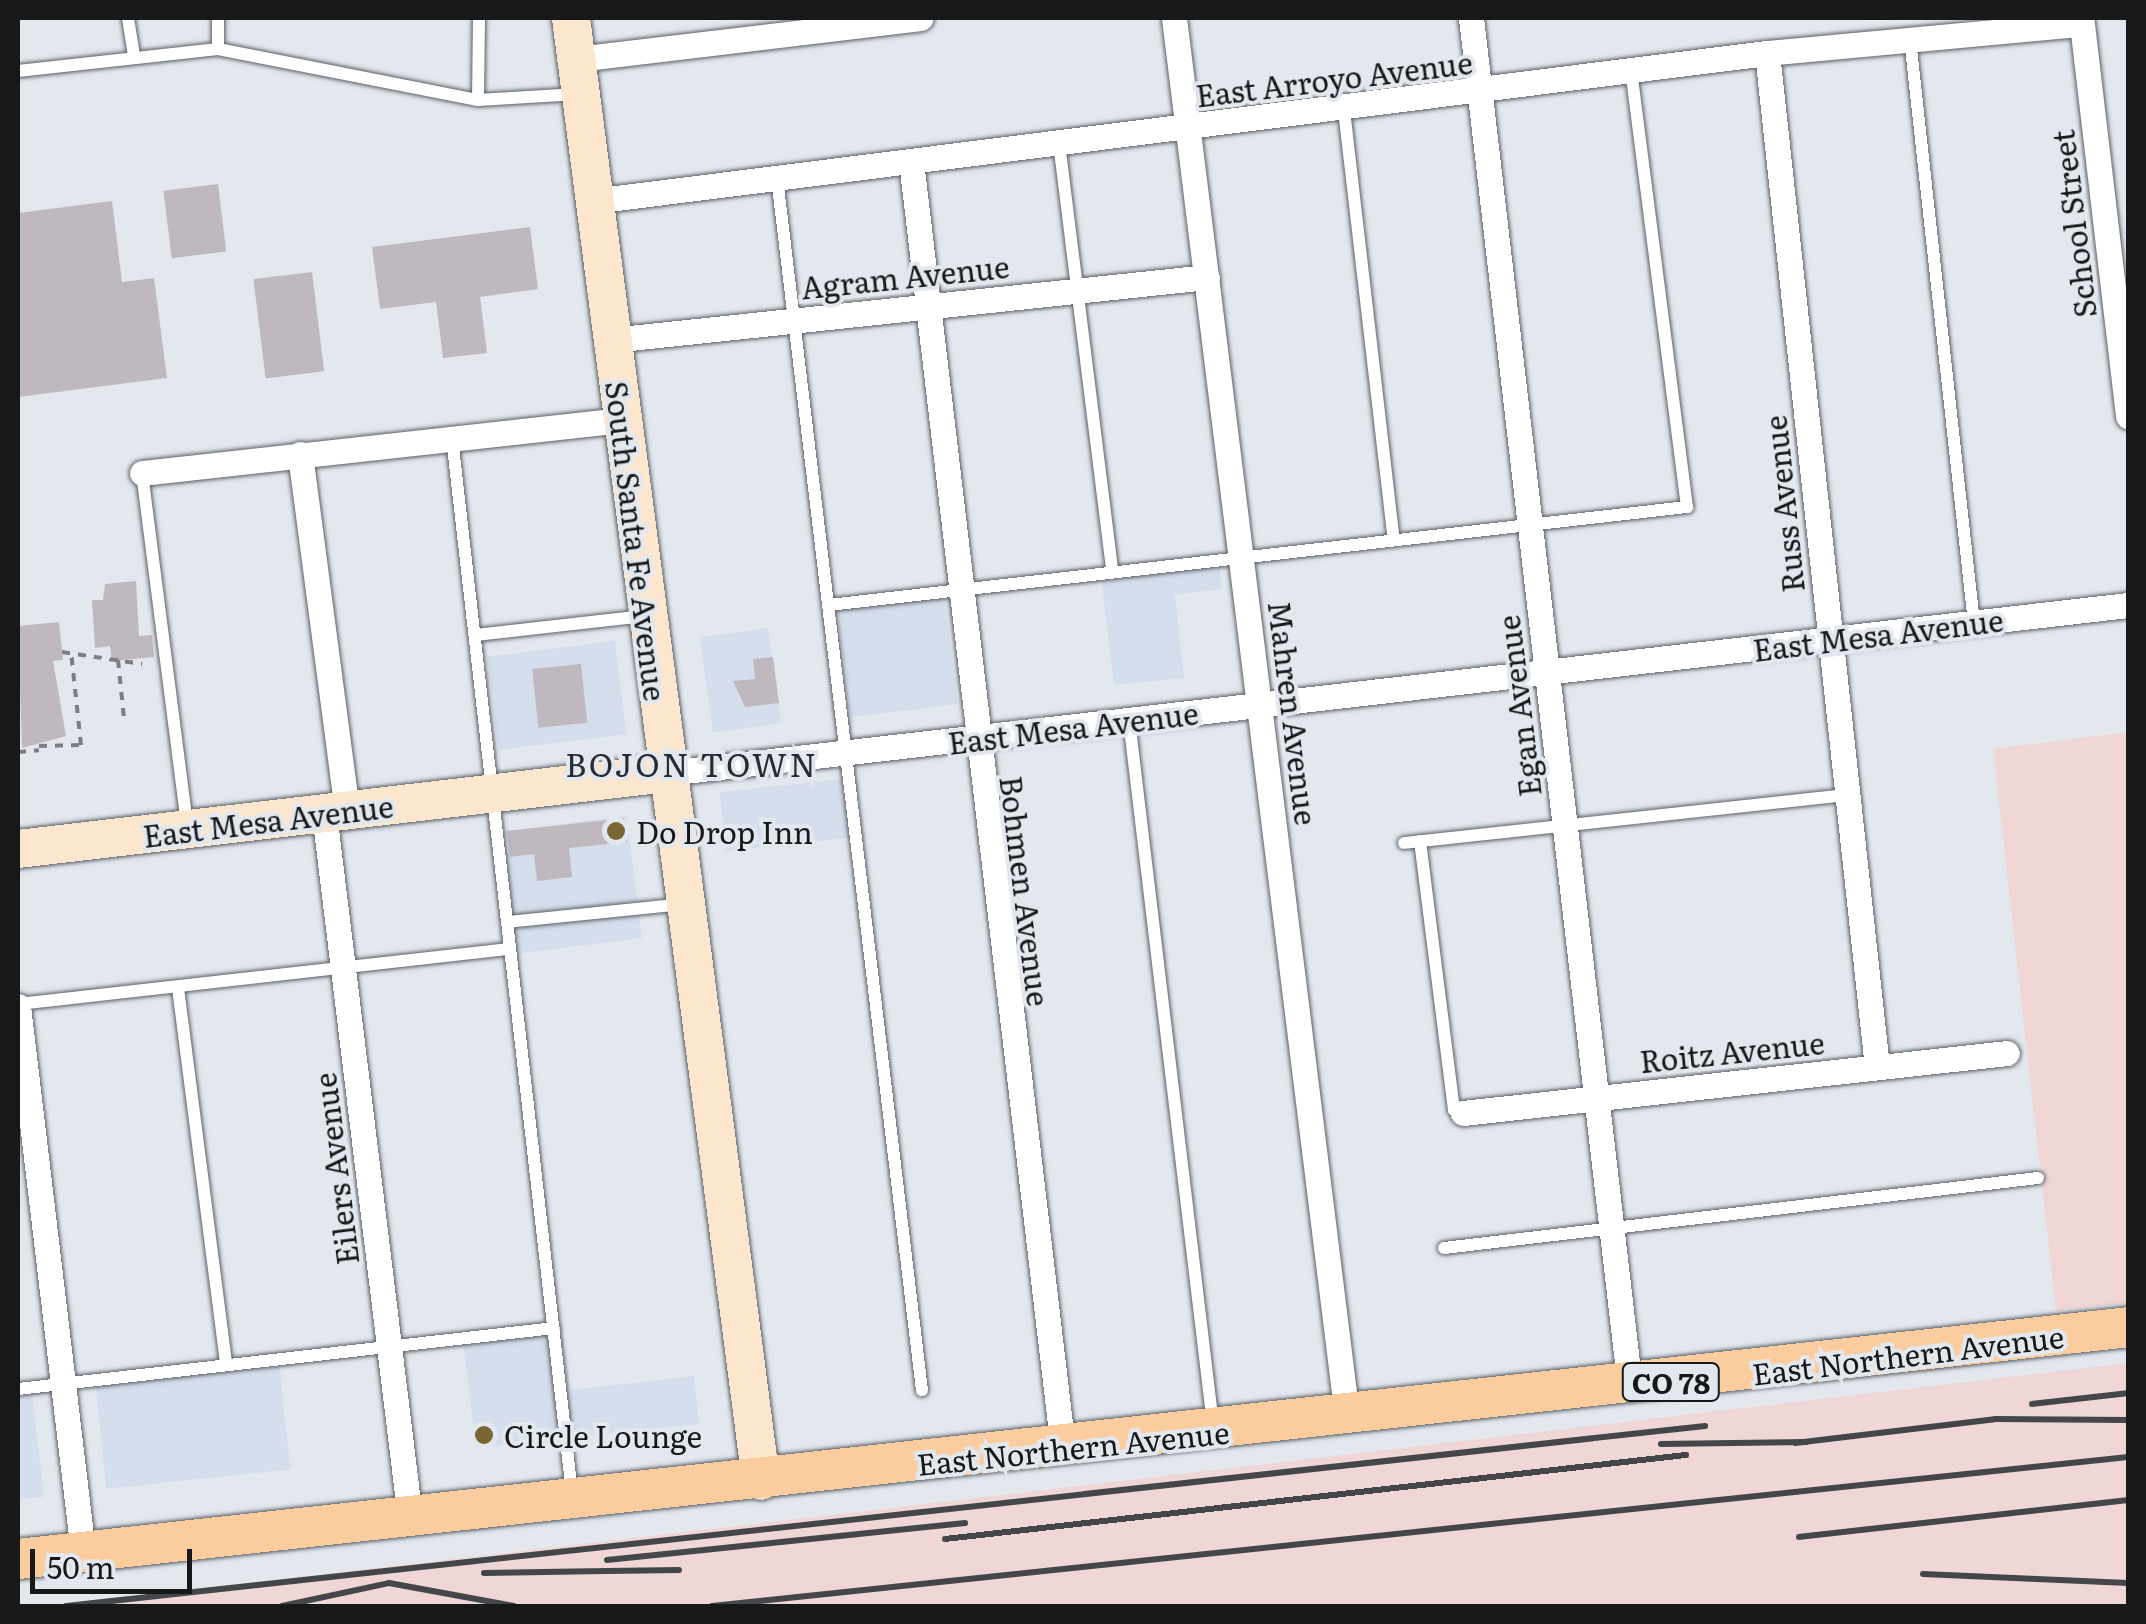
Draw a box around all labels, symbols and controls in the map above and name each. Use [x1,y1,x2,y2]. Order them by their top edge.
street label: East Arroyo Avenue [1194,43,1474,113]
street label: School Street [2044,128,2102,320]
street label: Agram Avenue [799,247,1011,305]
street label: South Santa Fe Avenue [600,379,674,703]
street label: Russ Avenue [1756,414,1810,594]
street label: Mahren Avenue [1262,599,1326,827]
street label: East Mesa Avenue [1751,601,2005,667]
street label: Egan Avenue [1489,613,1547,799]
street label: East Mesa Avenue [946,694,1200,760]
district label: BOJON TOWN [565,744,819,782]
street label: Bohmen Avenue [994,774,1058,1008]
street label: East Mesa Avenue [141,787,395,853]
place label: Do Drop Inn [636,813,813,849]
marker: Do Drop Inn [605,820,627,842]
street label: Roitz Avenue [1638,1023,1826,1079]
street label: Eilers Avenue [305,1071,365,1267]
street label: East Northern Avenue [1750,1317,2066,1391]
road number: CO 78 [1621,1359,1721,1405]
street label: East Northern Avenue [915,1413,1231,1481]
place label: Circle Lounge [504,1417,702,1453]
marker: Circle Lounge [473,1424,495,1446]
scale bar [35,1529,198,1591]
text: 50 m [47,1544,115,1588]

